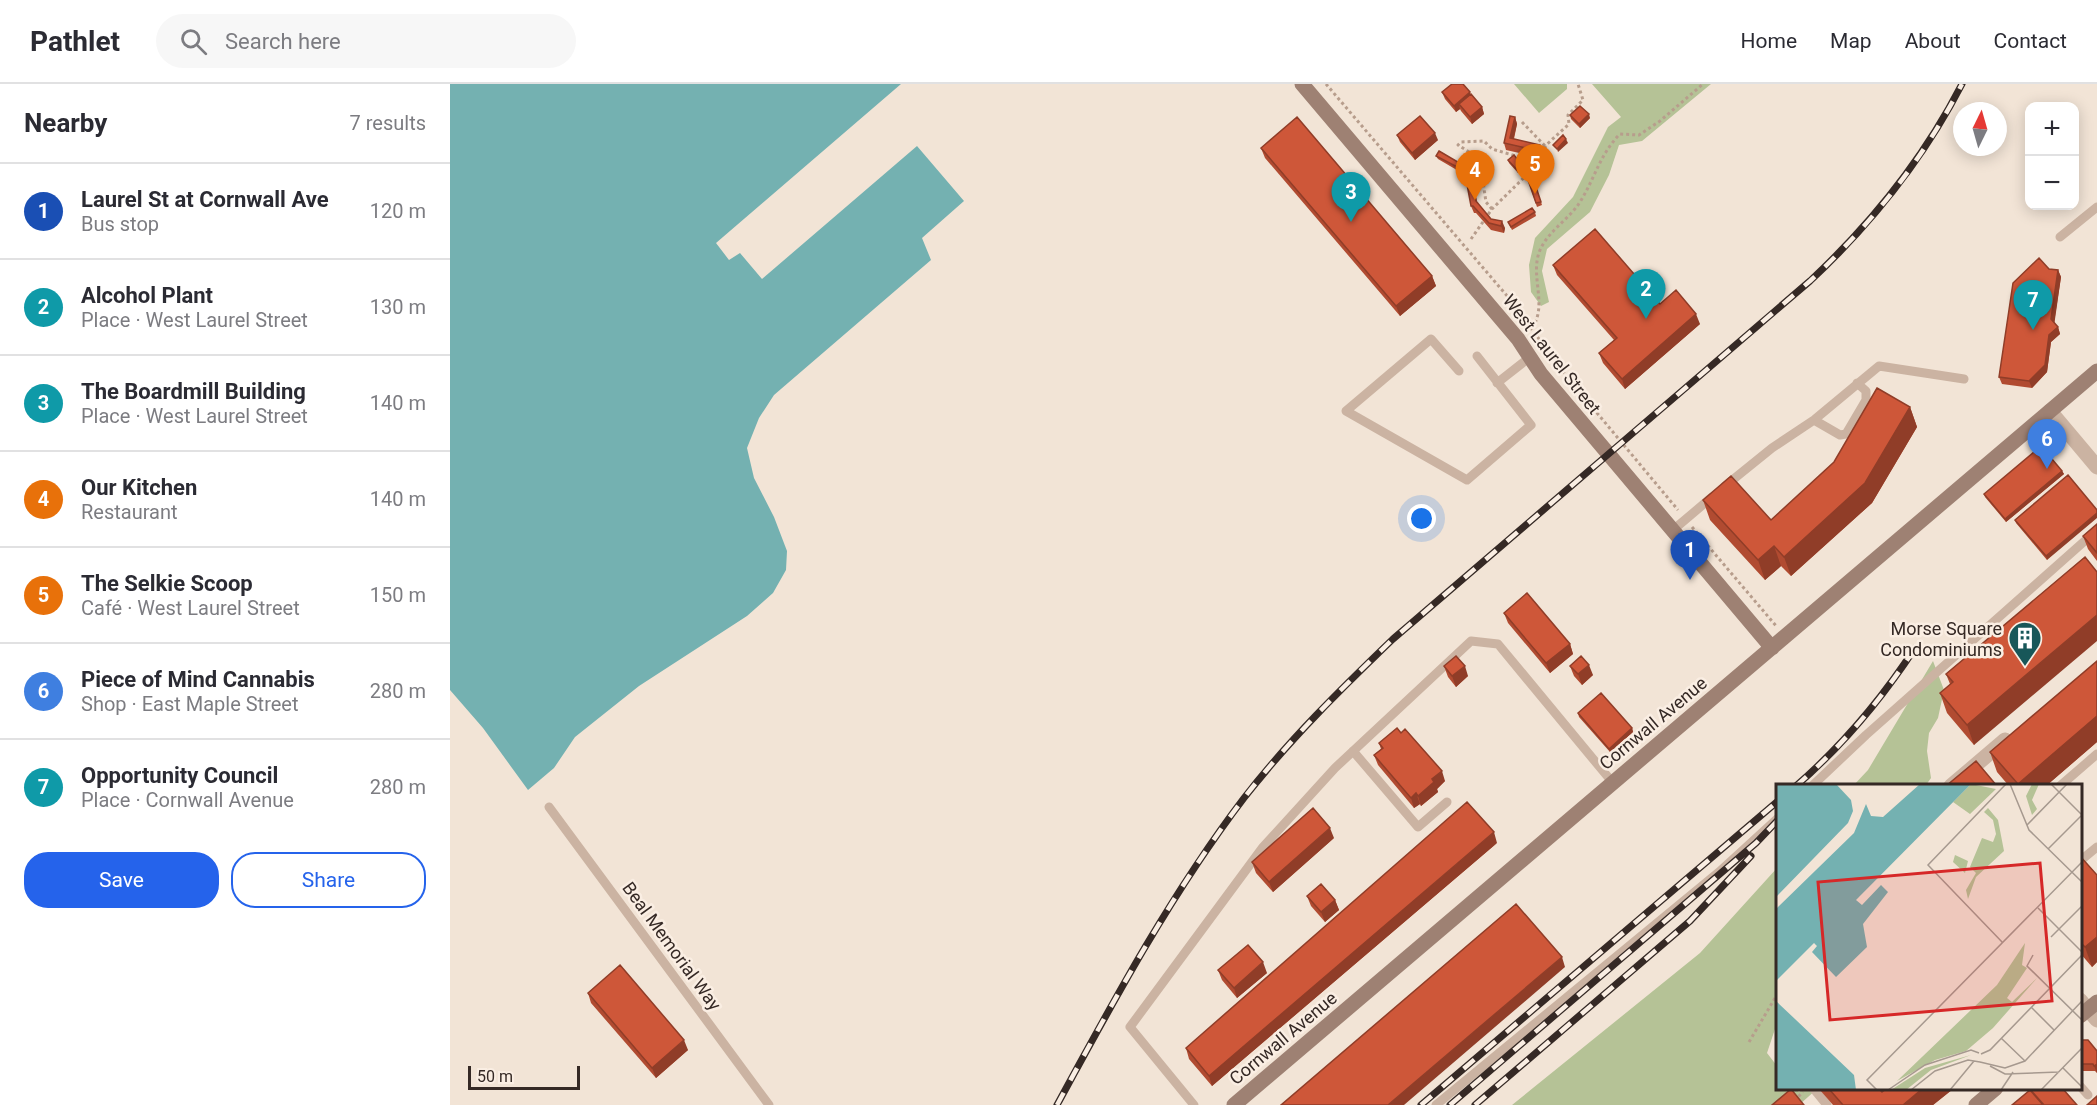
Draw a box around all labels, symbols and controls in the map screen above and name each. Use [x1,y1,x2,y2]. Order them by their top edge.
search box [156,14,576,68]
text: Pathlet [30,25,120,58]
icon: search [177,25,210,58]
text: Search here [225,29,341,54]
text: Home [1741,29,1797,53]
text: Map [1830,29,1872,53]
text: About [1905,29,1961,53]
text: Contact [1994,29,2067,53]
north arrow [1953,102,2007,156]
map controls [2025,102,2079,210]
button: + [2025,102,2079,156]
text: Nearby [24,108,107,138]
text: 7 results [350,111,426,135]
pin: 5 [1516,144,1554,194]
pin: 4 [1456,150,1494,200]
button: − [2025,156,2079,210]
pin: 3 [1332,172,1370,222]
text: Laurel St at Cornwall Ave [81,187,329,212]
text: 1 [38,199,49,223]
text: 120 m [370,199,426,223]
text: Bus stop [81,212,159,236]
pin: 2 [1626,270,1666,319]
pin: 7 [2014,280,2052,330]
text: Alcohol Plant [81,283,213,308]
street label: West Laurel Street [1499,290,1605,418]
text: 2 [38,295,49,319]
text: 130 m [370,295,426,319]
text: Place · West Laurel Street [81,308,308,332]
text: The Boardmill Building [81,379,306,404]
text: 3 [38,391,49,415]
text: 140 m [370,391,426,415]
text: Place · West Laurel Street [81,404,308,428]
pin: 6 [2028,420,2066,469]
text: Our Kitchen [81,475,197,500]
text: 4 [38,487,49,511]
text: 140 m [370,487,426,511]
text: Restaurant [81,500,178,524]
your location [1407,504,1436,533]
pin: 1 [1670,530,1710,580]
text: The Selkie Scoop [81,571,253,596]
text: 5 [38,583,49,607]
text: 150 m [370,583,426,607]
text: Café · West Laurel Street [81,596,300,620]
place label: Morse Square Condominiums [1880,618,2002,660]
building icon: Morse Square Condominiums [2007,620,2043,667]
text: Piece of Mind Cannabis [81,667,315,692]
street label: Cornwall Avenue [1595,672,1711,774]
text: 6 [38,679,49,703]
text: 280 m [370,679,426,703]
text: Shop · East Maple Street [81,692,299,716]
text: Opportunity Council [81,763,278,788]
text: 7 [38,775,49,799]
text: 280 m [370,775,426,799]
inset map [1776,784,2082,1090]
text: Place · Cornwall Avenue [81,788,294,812]
button: Save [24,852,219,908]
button: Share [231,852,426,908]
street label: Beal Memorial Way [618,878,726,1015]
street label: Cornwall Avenue [1225,987,1341,1089]
scale bar [468,1063,580,1090]
text: 50 m [477,1067,513,1086]

